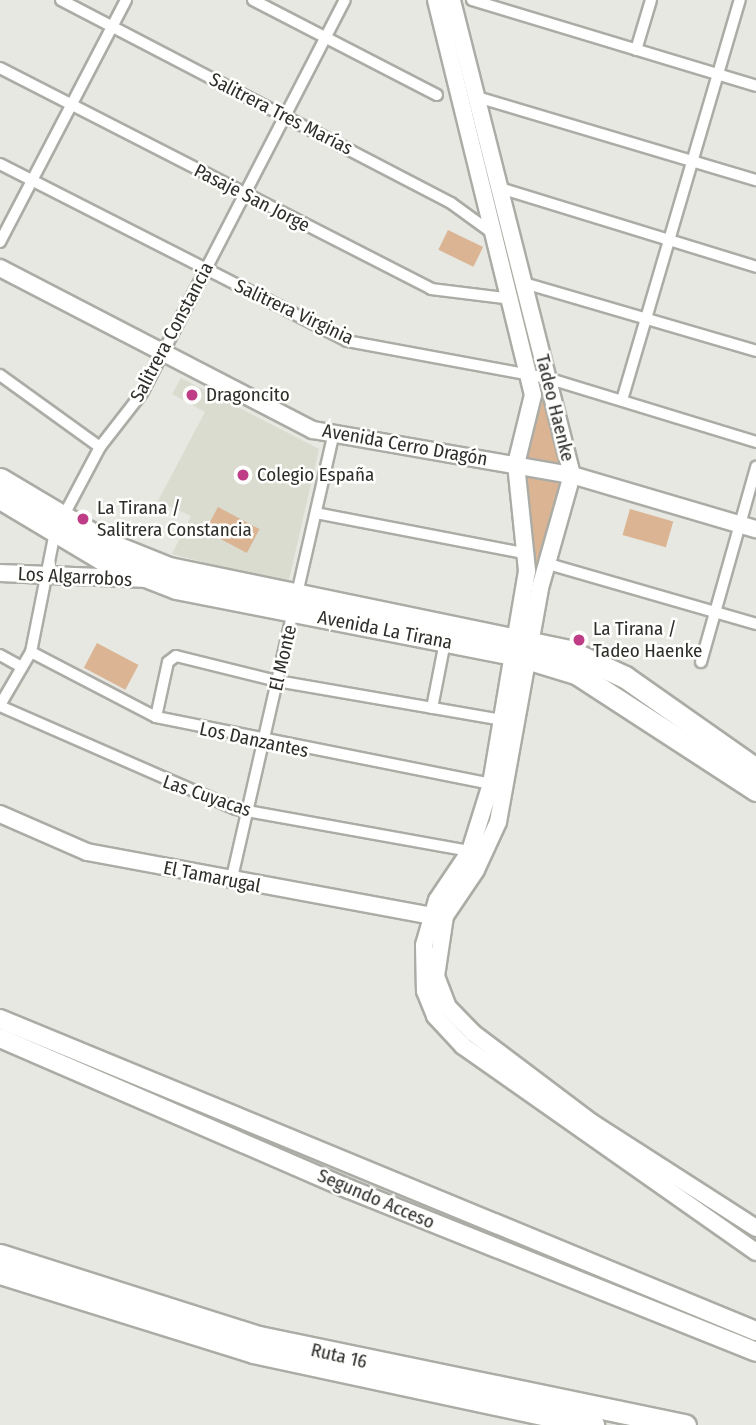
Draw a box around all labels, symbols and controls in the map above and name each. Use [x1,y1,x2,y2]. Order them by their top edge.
street label: Salitrera Tres Marías [206,68,356,160]
street label: Pasaje San Jorge [190,159,314,237]
street label: Salitrera Constancia [126,258,218,406]
street label: Salitrera Virginia [231,275,357,349]
street label: Tadeo Haenke [531,352,579,464]
place label: Dragoncito [206,384,290,406]
marker: Dragoncito [184,387,200,403]
street label: Avenida Cerro Dragón [321,419,489,471]
place label: Colegio España [257,464,374,486]
marker: Colegio España [235,467,251,483]
place label: La Tirana / Salitrera Constancia [97,497,252,541]
marker: La Tirana / Salitrera Constancia [75,511,91,527]
street label: Los Algarrobos [17,563,133,591]
street label: Avenida La Tirana [316,606,454,654]
place label: La Tirana / Tadeo Haenke [593,618,702,662]
street label: El Monte [264,623,302,693]
marker: La Tirana / Tadeo Haenke [571,632,587,648]
street label: Los Danzantes [197,717,311,763]
street label: Las Cuyacas [160,770,254,822]
street label: El Tamarugal [161,856,263,898]
street label: Segundo Acceso [314,1164,438,1234]
street label: Ruta 16 [309,1338,369,1374]

